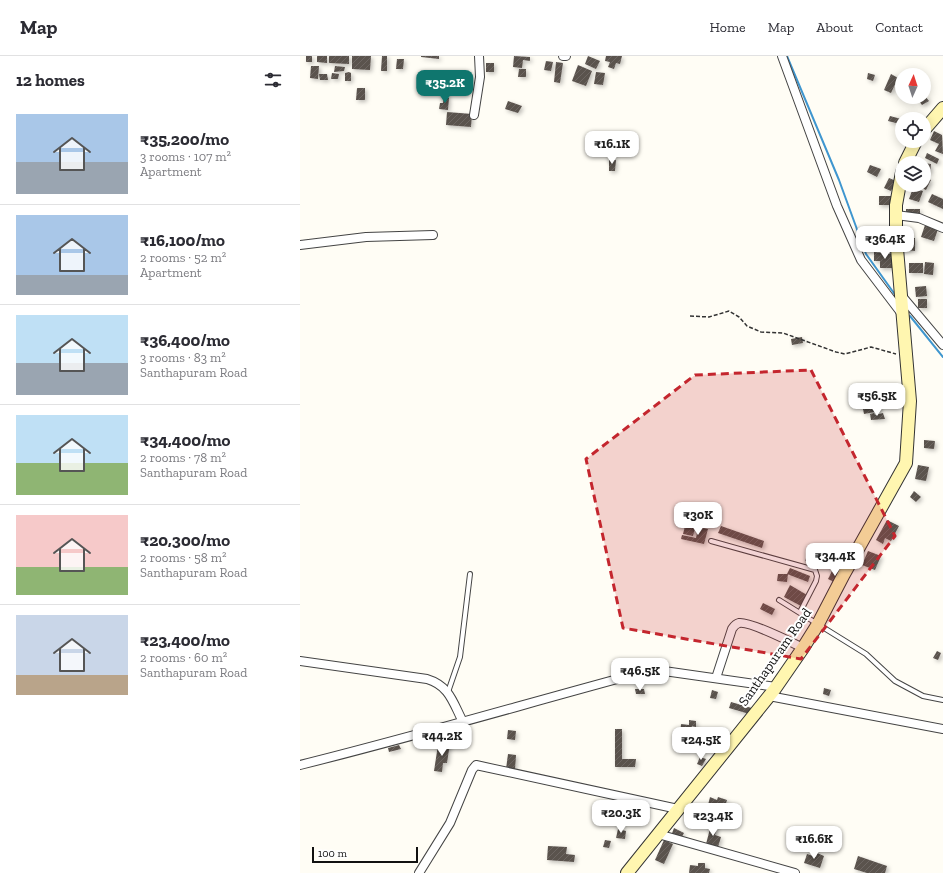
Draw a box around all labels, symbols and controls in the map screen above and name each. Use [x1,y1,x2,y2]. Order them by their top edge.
text: Map [20,16,57,39]
text: Home [710,19,746,36]
text: Map [768,19,794,36]
text: About [816,19,853,36]
text: Contact [875,19,923,36]
north arrow [895,68,931,104]
map controls [895,68,931,192]
icon: filters [262,69,284,91]
text: 12 homes [16,70,85,90]
pin: ₹35.2K [412,70,478,104]
text: ₹35.2K [425,75,465,90]
button: locate [895,112,931,148]
text: ₹35,200/mo [140,129,229,149]
icon: home [48,130,96,178]
pin: ₹16.1K [579,131,645,165]
text: ₹16.1K [594,136,630,151]
text: 3 rooms · 107 m² [140,149,231,164]
button: layers [895,156,931,192]
text: Apartment [140,164,202,179]
pin: ₹36.4K [852,226,918,260]
text: ₹16,100/mo [140,230,225,250]
icon: home [48,231,96,279]
text: ₹36.4K [865,231,905,246]
text: 2 rooms · 52 m² [140,250,226,265]
text: Apartment [140,265,202,280]
text: ₹36,400/mo [140,330,230,350]
icon: home [48,331,96,379]
text: 3 rooms · 83 m² [140,350,226,365]
text: Santhapuram Road [140,365,247,380]
pin: ₹56.5K [844,383,910,417]
text: ₹56.5K [857,388,897,403]
text: ₹34,400/mo [140,430,231,450]
icon: home [48,431,96,479]
text: 2 rooms · 78 m² [140,450,226,465]
text: Santhapuram Road [140,465,247,480]
pin: ₹30K [674,502,722,536]
text: ₹30K [683,507,713,522]
text: ₹20,300/mo [140,530,230,550]
icon: home [48,531,96,579]
pin: ₹34.4K [802,543,868,577]
text: ₹34.4K [815,548,855,563]
text: 2 rooms · 58 m² [140,550,226,565]
text: Santhapuram Road [140,565,247,580]
street label: Santhapuram Road [735,605,815,709]
text: ₹23,400/mo [140,630,230,650]
icon: home [48,631,96,679]
text: 2 rooms · 60 m² [140,650,227,665]
pin: ₹46.5K [607,658,673,692]
text: ₹46.5K [620,663,660,678]
text: Santhapuram Road [140,665,247,680]
pin: ₹44.2K [409,723,475,757]
pin: ₹24.5K [668,727,734,761]
text: ₹44.2K [422,728,462,743]
text: ₹24.5K [681,732,721,747]
pin: ₹20.3K [588,800,654,834]
pin: ₹23.4K [680,803,746,837]
text: ₹20.3K [601,805,641,820]
text: ₹23.4K [693,808,733,823]
pin: ₹16.6K [781,826,847,860]
text: ₹16.6K [795,831,833,846]
scale bar [312,845,418,864]
text: 100 m [318,847,347,860]

